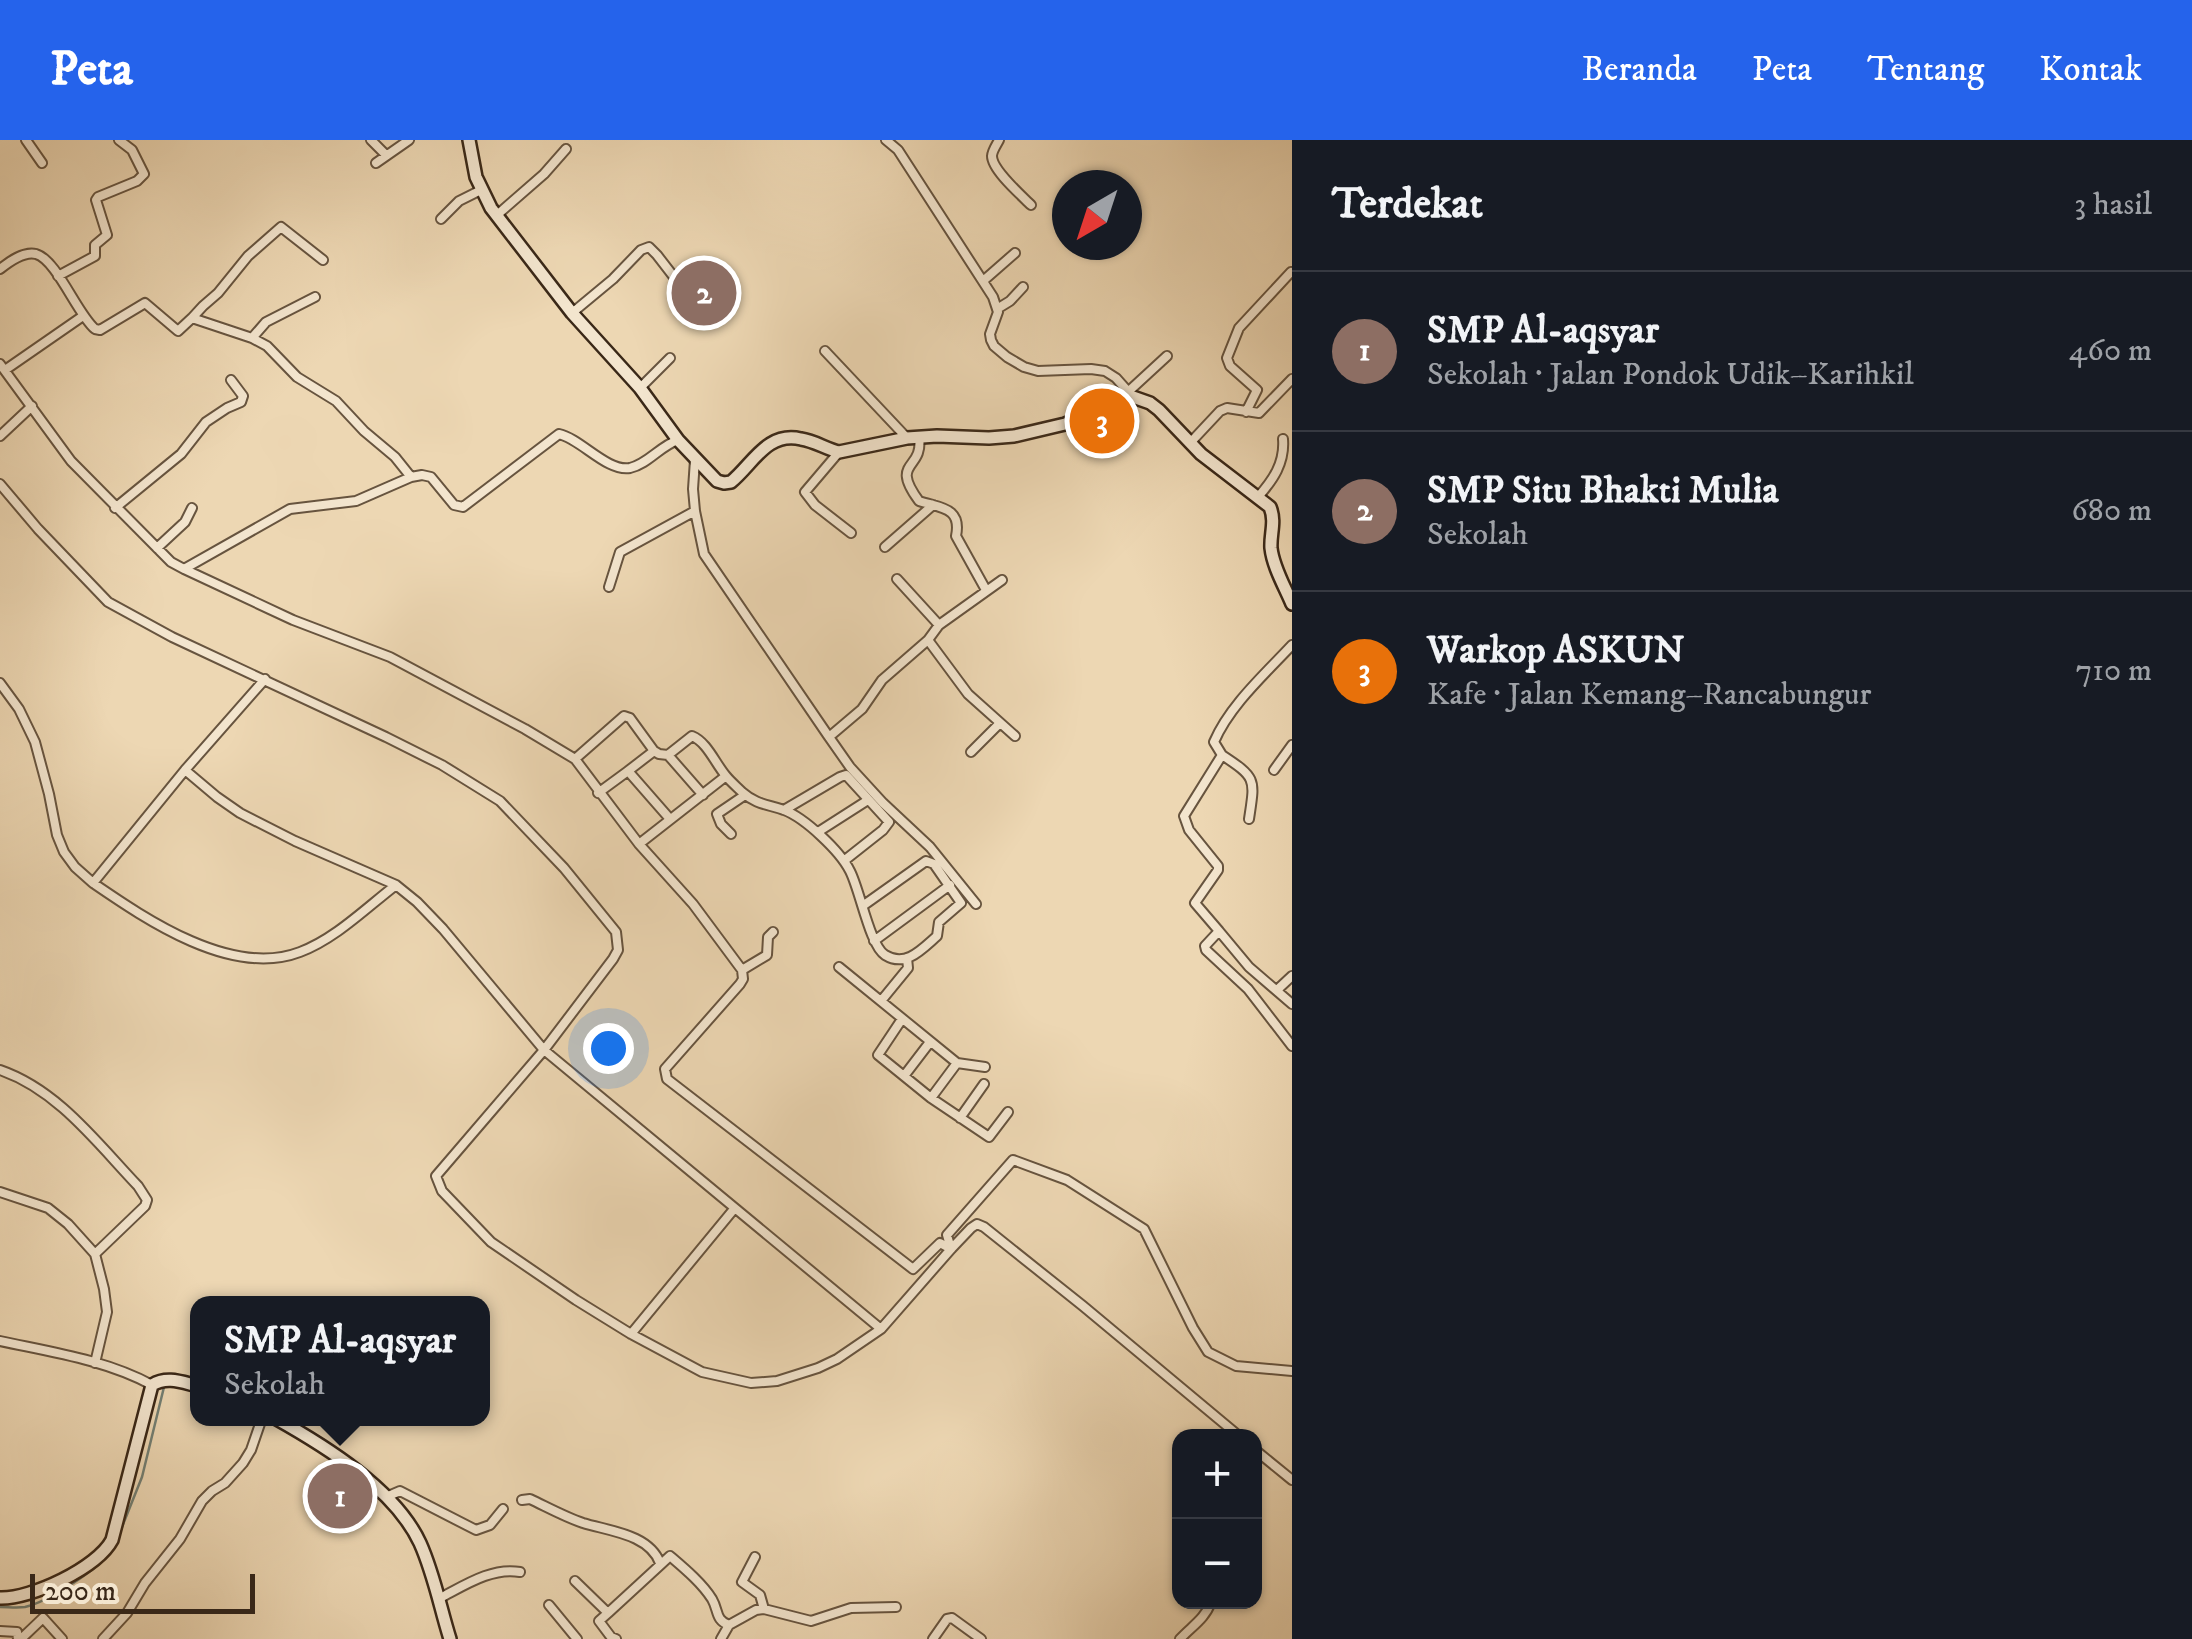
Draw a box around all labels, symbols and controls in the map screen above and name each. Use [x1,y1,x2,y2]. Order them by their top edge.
text: Peta [50,40,133,100]
text: Beranda [1582,48,1697,92]
text: Peta [1752,48,1812,92]
text: Tentang [1867,48,1984,92]
text: Kontak [2039,48,2142,92]
north arrow [1052,170,1142,260]
text: Terdekat [1332,179,1483,231]
text: 3 hasil [2074,185,2152,225]
pin: 2 [672,256,736,330]
text: SMP Al-aqsyar [1427,307,1659,355]
text: 1 [1359,331,1370,371]
text: 460 m [2069,331,2152,371]
text: Sekolah · Jalan Pondok Udik–Karihkil [1427,355,1914,395]
pin: 3 [1070,384,1134,458]
text: SMP Situ Bhakti Mulia [1427,467,1779,515]
text: 2 [1357,491,1372,531]
text: 680 m [2071,491,2152,531]
text: Sekolah [1427,515,1528,555]
text: Warkop ASKUN [1427,627,1685,675]
text: 3 [1359,651,1370,691]
text: 710 m [2075,651,2152,691]
text: Kafe · Jalan Kemang–Rancabungur [1427,675,1871,715]
your location [583,1023,634,1074]
popup [190,1296,490,1426]
text: SMP Al-aqsyar [224,1317,456,1365]
text: Sekolah [224,1365,325,1405]
map controls [1172,1429,1262,1609]
button: + [1172,1429,1262,1519]
pin: 1 [308,1458,372,1534]
button: − [1172,1519,1262,1609]
scale bar [30,1569,255,1614]
text: 200 m [45,1574,116,1609]

